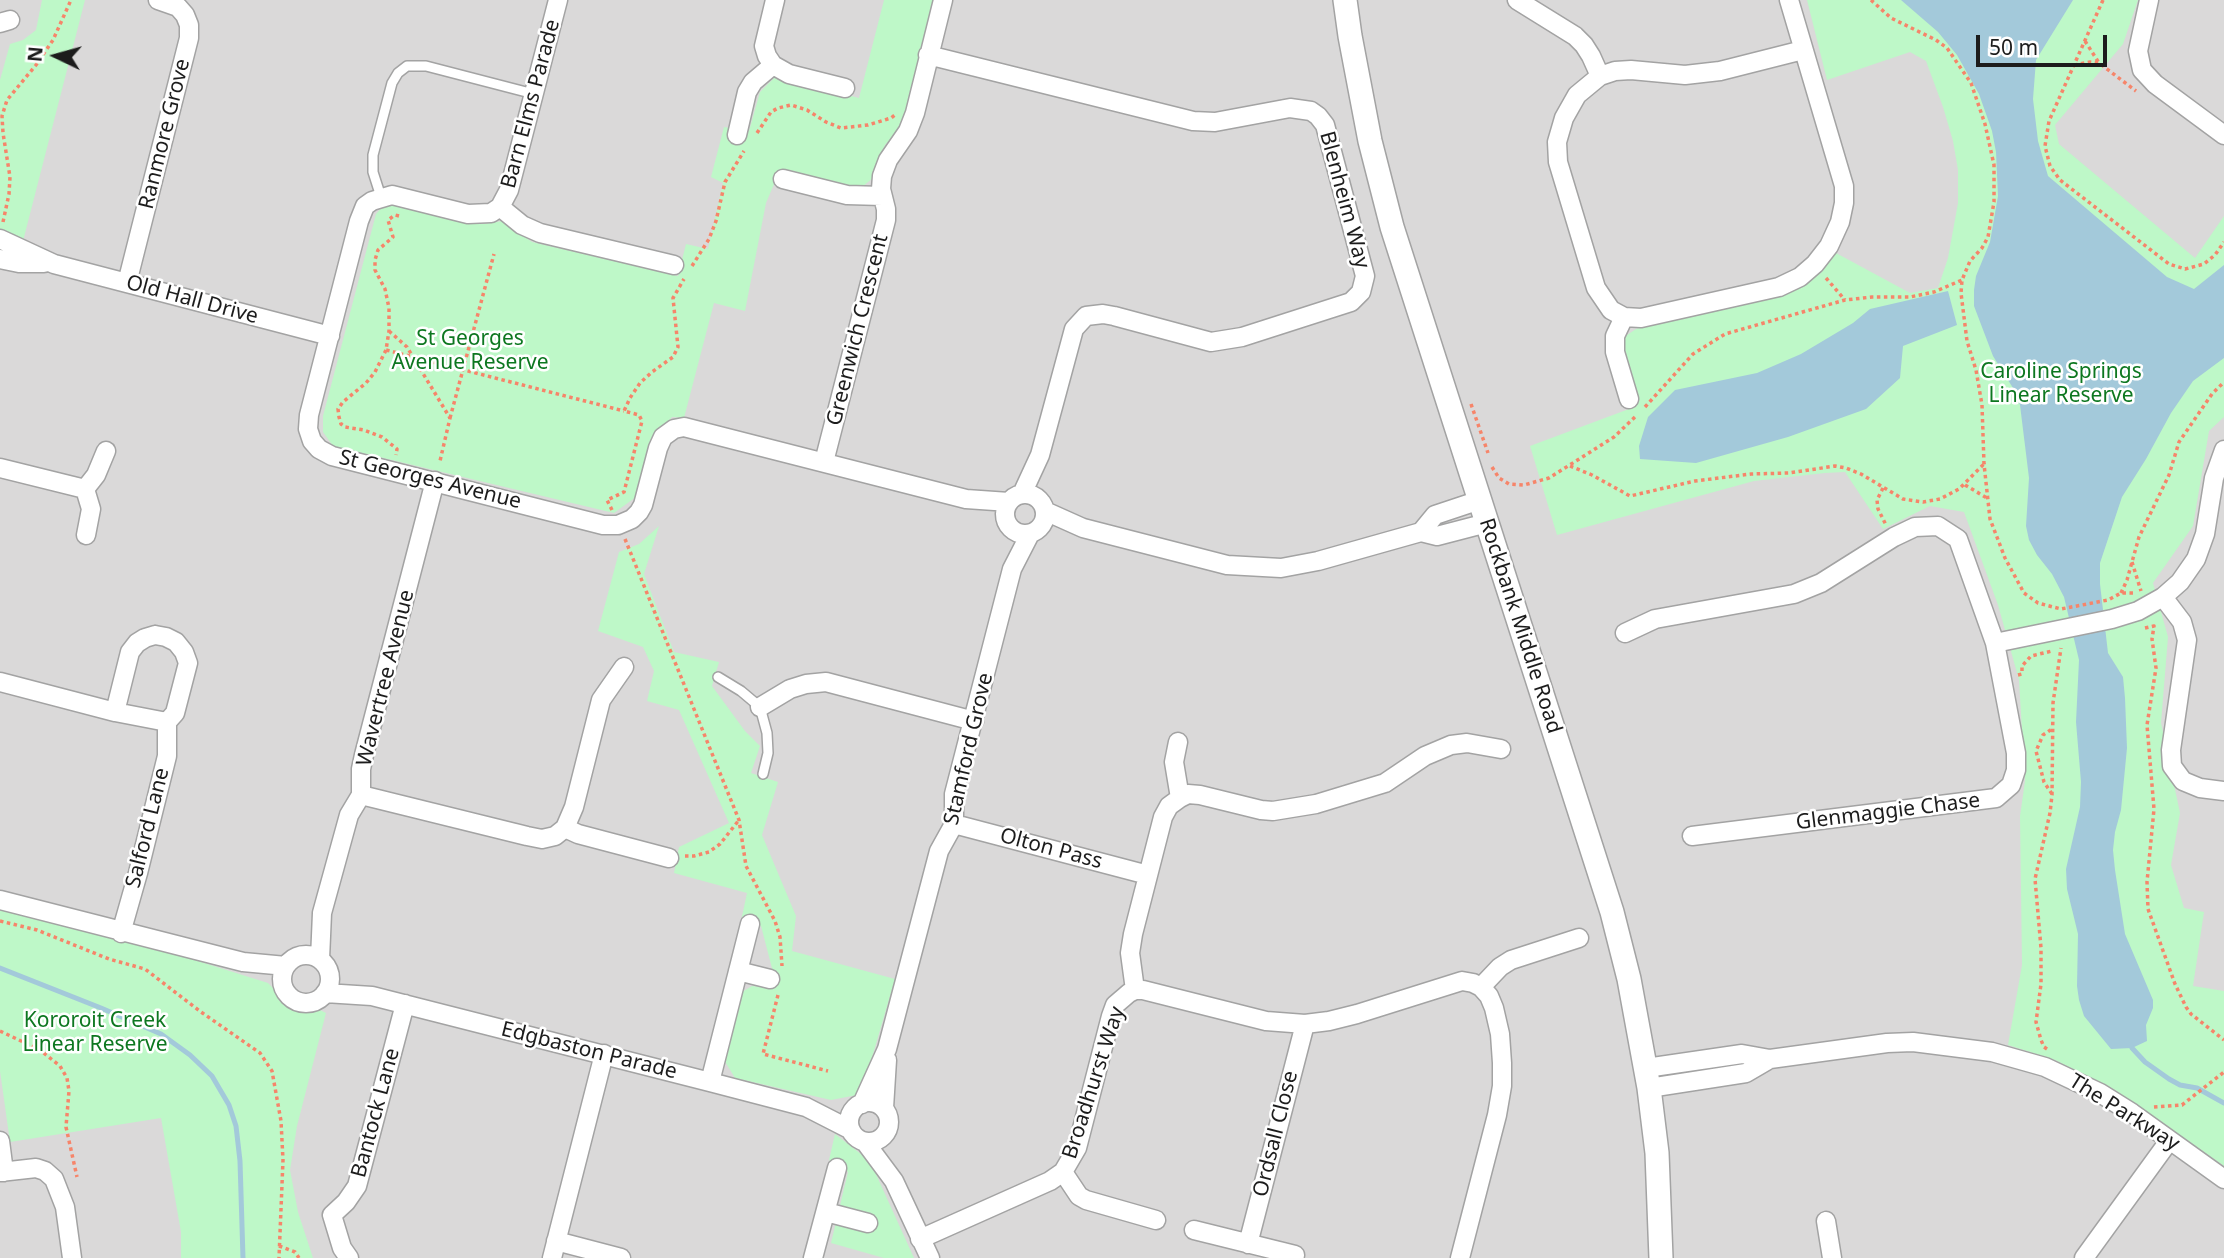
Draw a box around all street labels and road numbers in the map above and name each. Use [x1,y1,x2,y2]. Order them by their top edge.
street label: Barn Elms Parade [496,17,566,191]
street label: Ranmore Grove [134,56,196,212]
street label: Blenheim Way [1314,129,1374,271]
street label: Greenwich Crescent [822,232,894,428]
street label: Old Hall Drive [123,270,261,330]
street label: St Georges Avenue [336,445,524,515]
street label: Rockbank Middle Road [1473,515,1567,737]
street label: Wavertree Avenue [352,587,420,769]
street label: Stamford Grove [939,670,999,828]
street label: Salford Lane [121,765,175,891]
street label: Glenmaggie Chase [1794,788,1982,836]
street label: Olton Pass [997,823,1105,875]
street label: Broadhurst Way [1058,1004,1130,1162]
street label: Edgbaston Parade [498,1017,680,1085]
street label: Bantock Lane [347,1045,405,1181]
street label: Ordsall Close [1248,1068,1304,1200]
street label: The Parkway [2064,1069,2184,1157]

